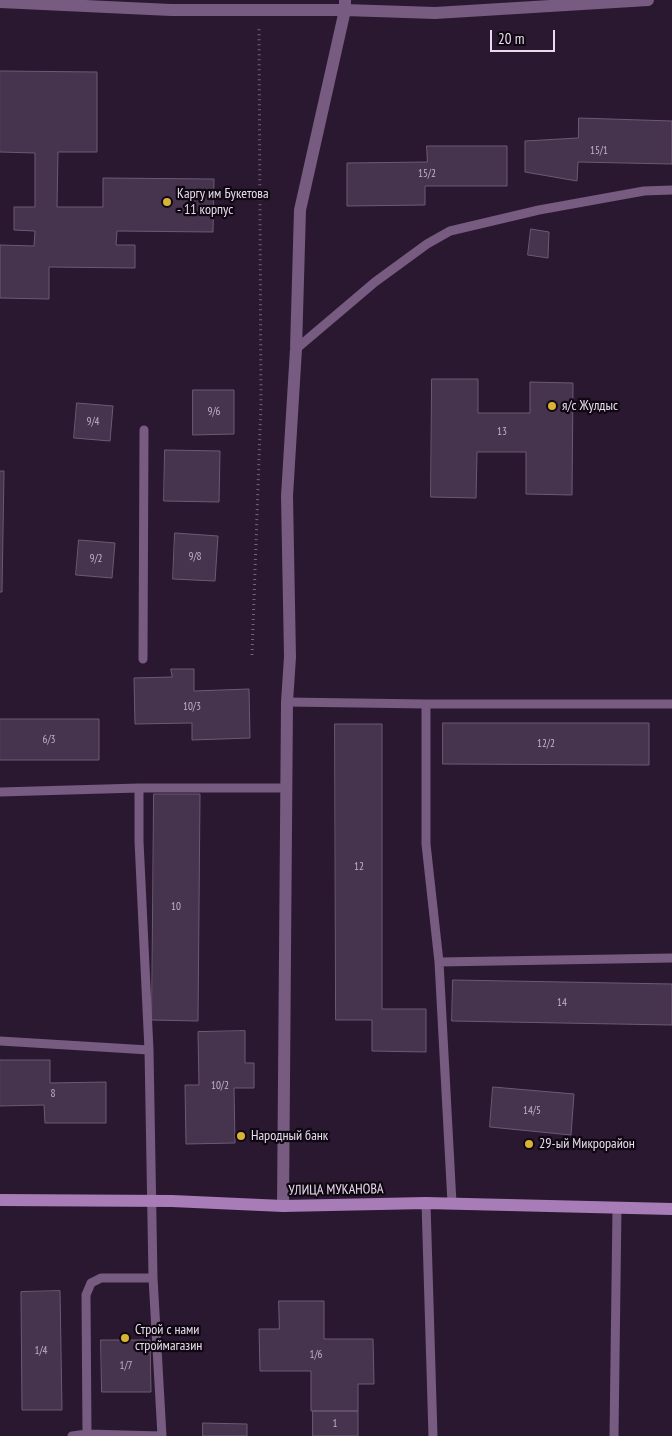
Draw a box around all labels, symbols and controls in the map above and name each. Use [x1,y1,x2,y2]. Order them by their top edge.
scale bar [492,20,557,52]
text: 20 m [498,29,524,48]
house number: 15/1 [590,144,608,158]
house number: 15/2 [418,167,436,181]
place label: Каргу им Букетова - 11 корпус [177,186,269,218]
marker: Каргу им Букетова - 11 корпус [161,196,173,208]
place label: я/c Жулдыс [562,398,618,414]
marker: я/c Жулдыс [546,400,558,412]
house number: 9/6 [207,405,221,419]
house number: 9/4 [86,415,100,429]
house number: 13 [497,425,507,439]
house number: 9/8 [188,550,202,564]
house number: 9/2 [89,552,103,566]
house number: 10/3 [183,700,201,714]
house number: 6/3 [42,733,56,747]
house number: 12/2 [537,737,555,751]
house number: 12 [354,860,364,874]
house number: 10 [171,900,181,914]
house number: 14 [557,996,567,1010]
house number: 10/2 [211,1079,229,1093]
house number: 8 [51,1087,55,1101]
house number: 14/5 [523,1104,541,1118]
place label: Народный банк [251,1128,328,1144]
marker: Народный банк [235,1130,247,1142]
place label: 29-ый Микрорайон [539,1136,635,1152]
marker: 29-ый Микрорайон [523,1138,535,1150]
street label: УЛИЦА МУКАНОВА [288,1181,384,1199]
place label: Строй с нами строймагазин [135,1322,202,1354]
marker: Строй с нами строймагазин [119,1332,131,1344]
house number: 1/4 [34,1344,48,1358]
house number: 1/6 [309,1348,323,1362]
house number: 1/7 [119,1359,133,1373]
house number: 1 [333,1417,337,1431]

